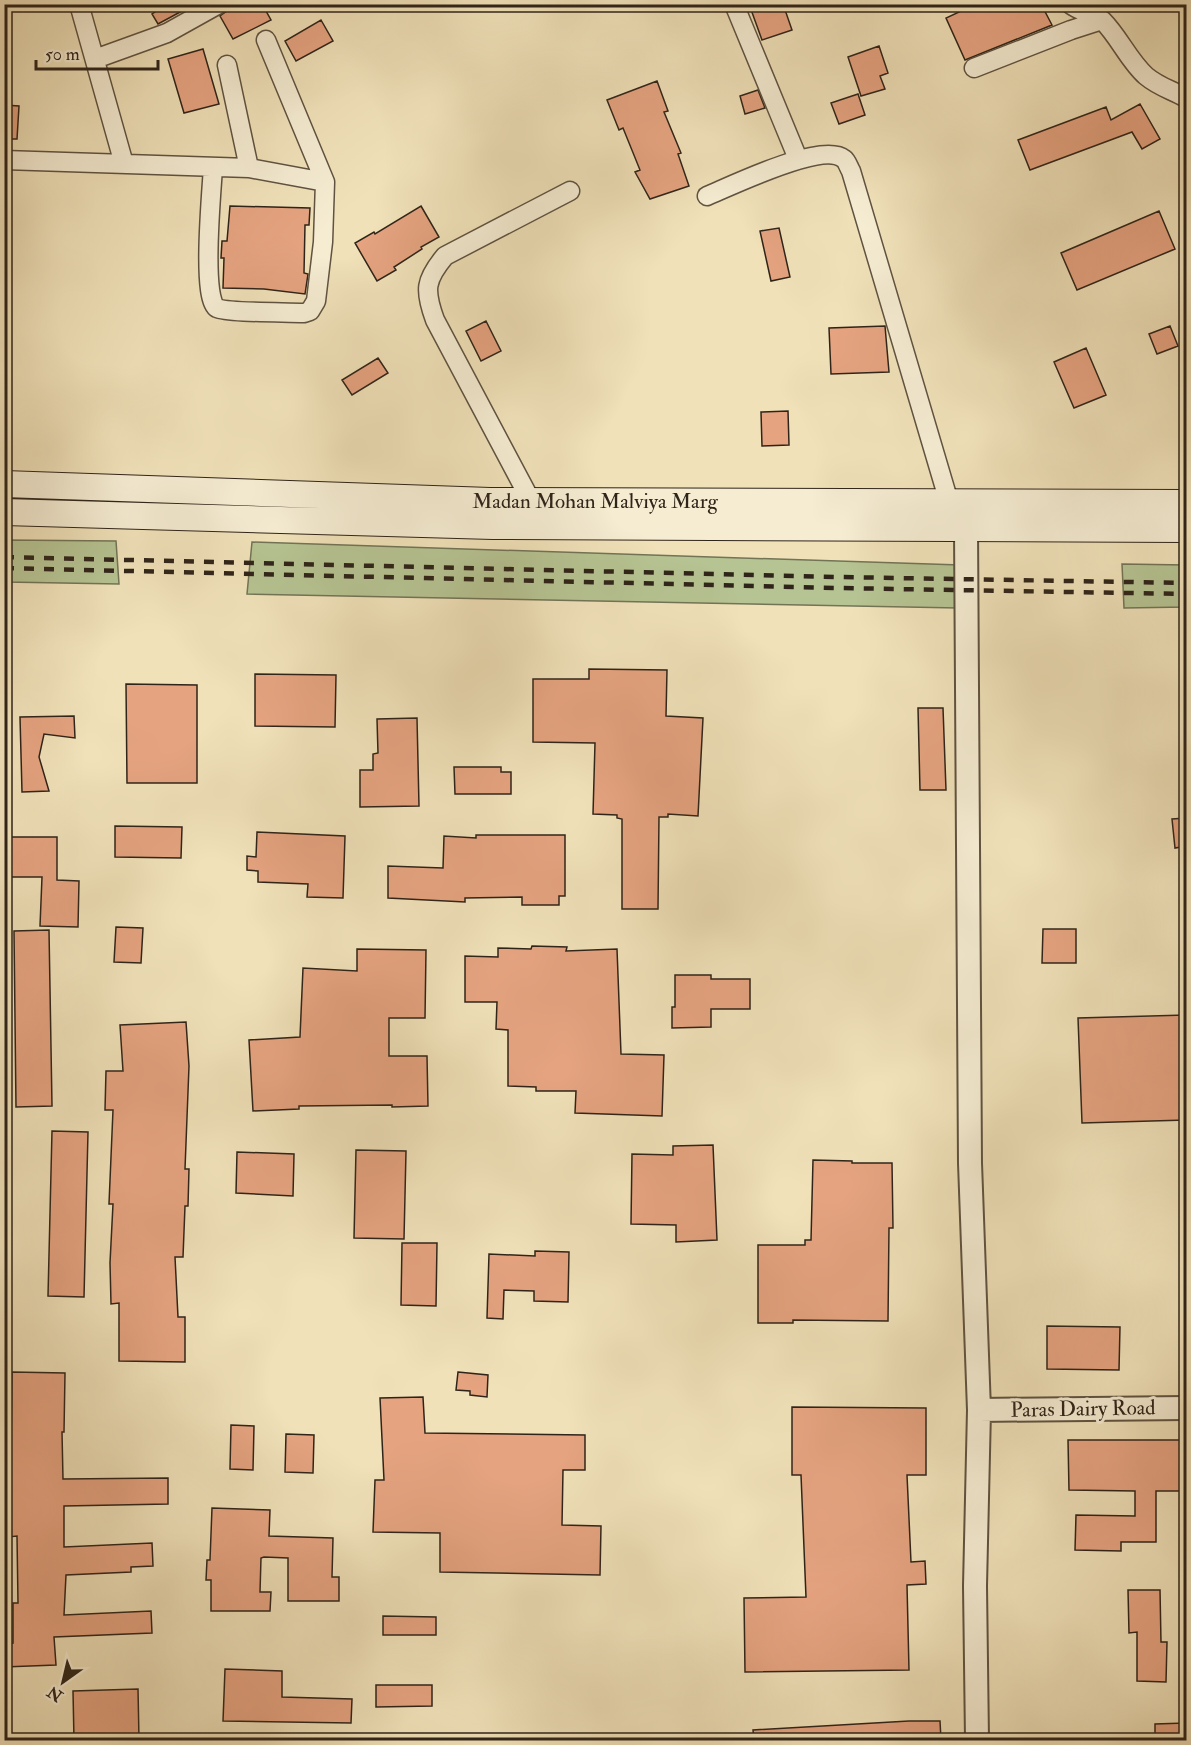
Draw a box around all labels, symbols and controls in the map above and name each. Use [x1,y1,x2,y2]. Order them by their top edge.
scale bar [36,33,158,71]
text: 50 m [45,43,80,66]
street label: Madan Mohan Malviya Marg [472,488,718,515]
street label: Paras Dairy Road [1010,1394,1156,1424]
north arrow [33,1652,93,1712]
text: N [43,1681,68,1706]

